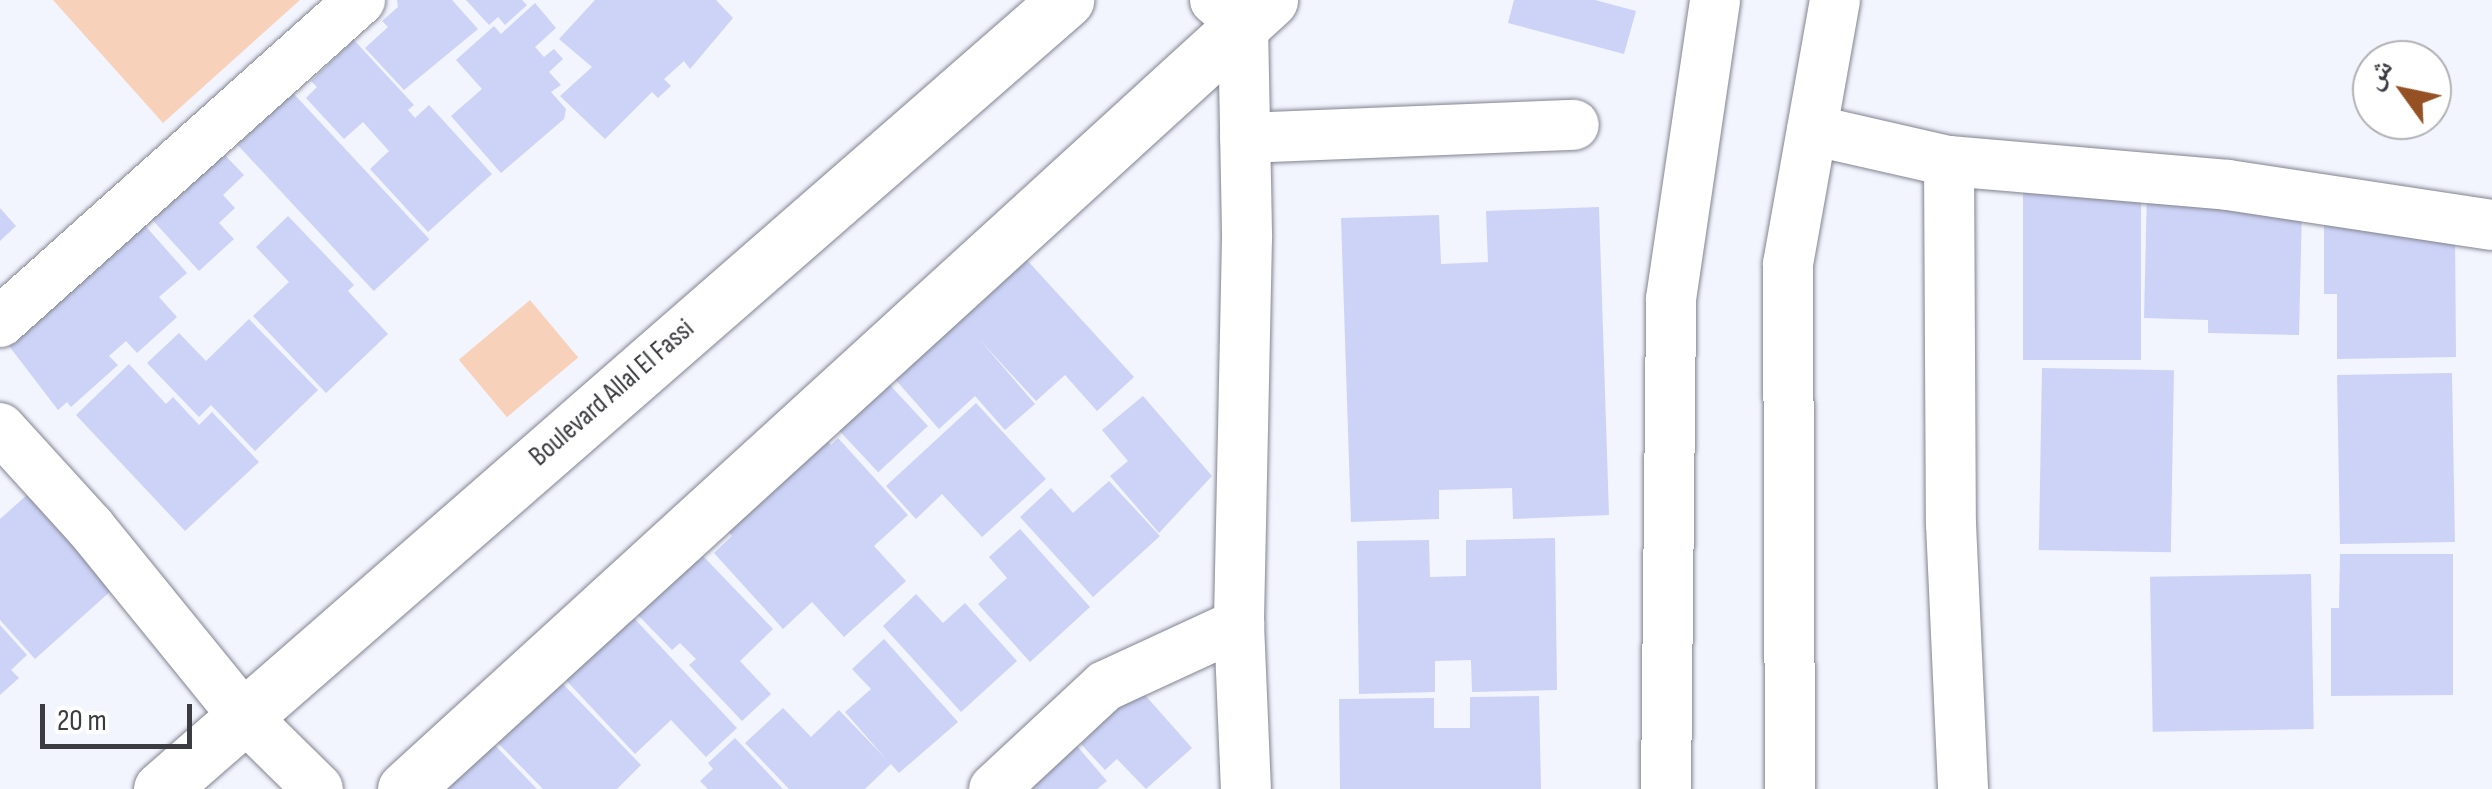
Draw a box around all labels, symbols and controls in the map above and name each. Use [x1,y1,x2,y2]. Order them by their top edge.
north arrow [2352,40,2452,140]
text: ش [2356,53,2400,96]
street label: Boulevard Allal El Fassi [523,312,701,474]
scale bar [45,684,198,746]
text: 20 m [57,703,107,739]

